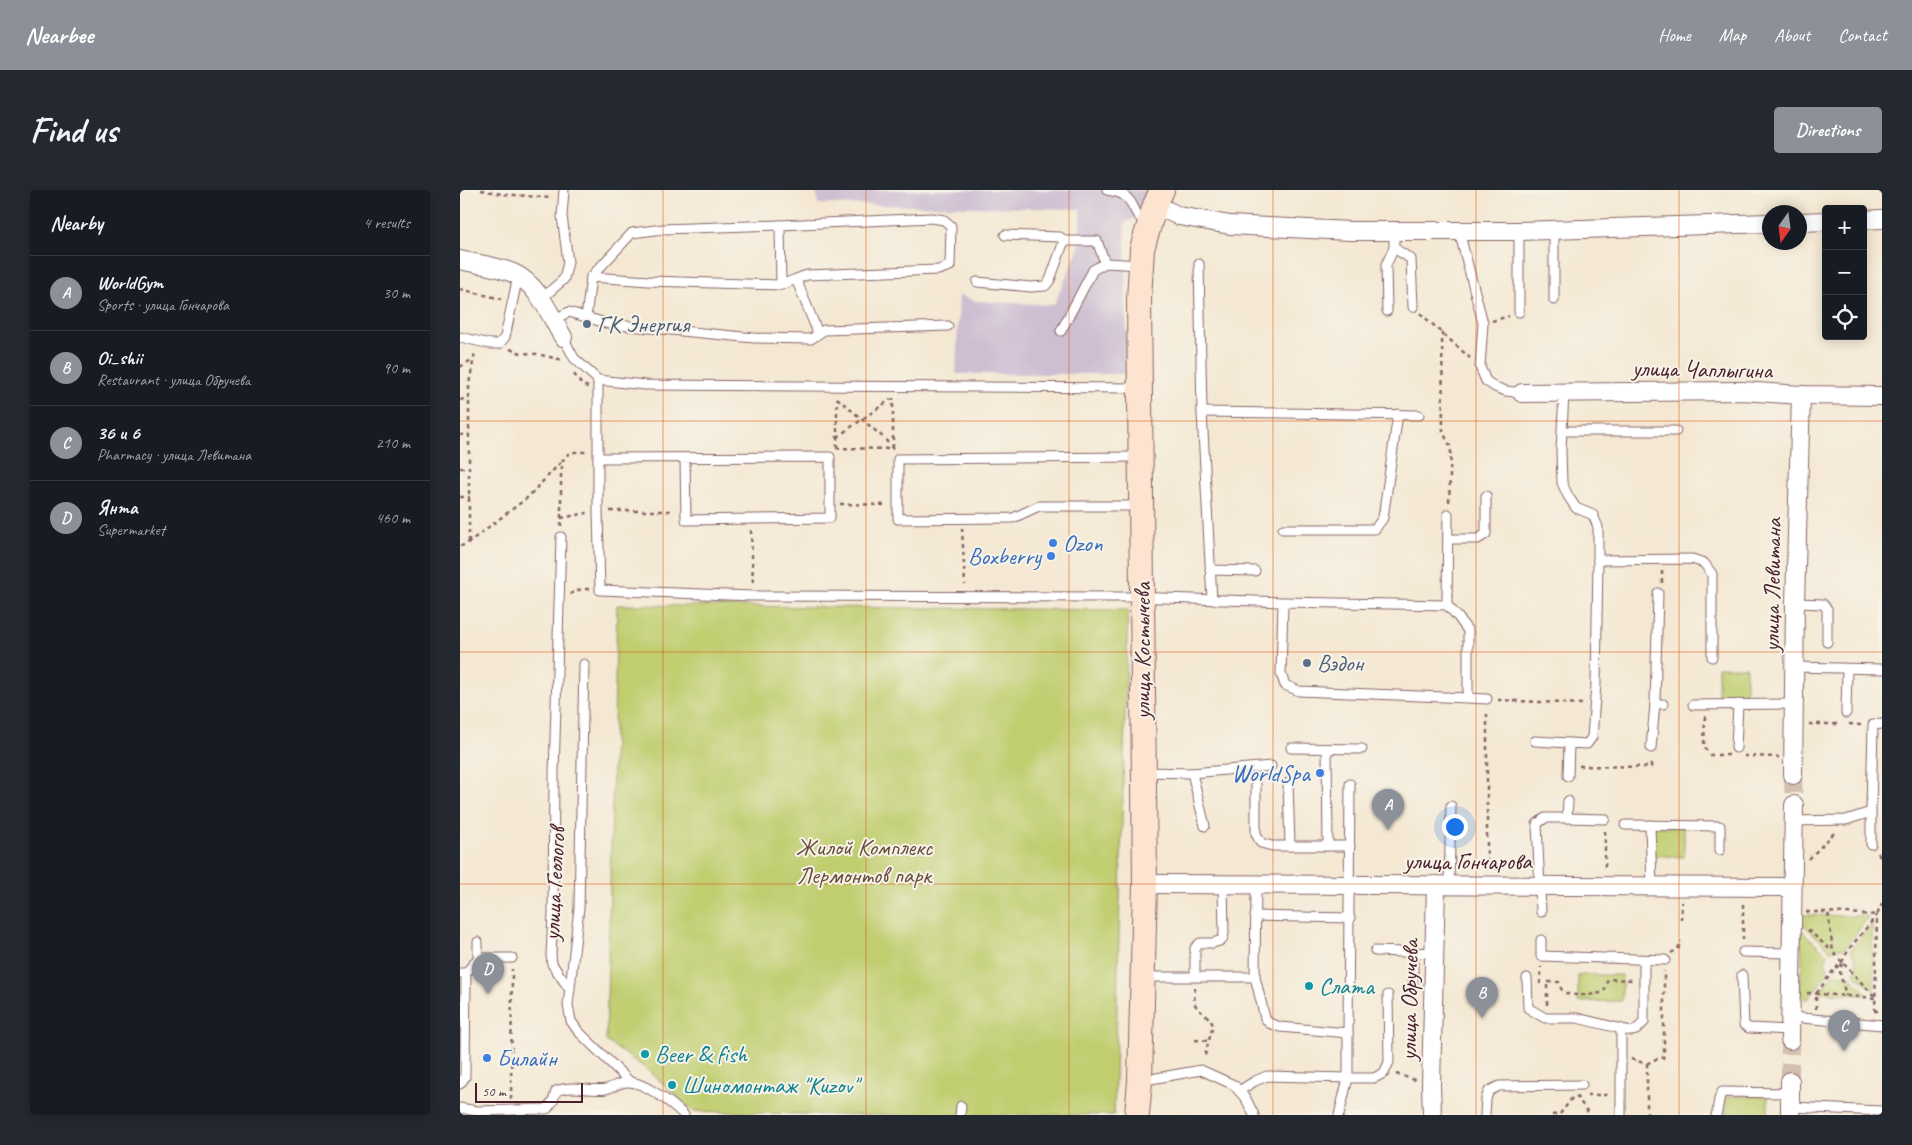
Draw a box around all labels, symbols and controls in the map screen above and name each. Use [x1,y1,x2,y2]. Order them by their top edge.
text: Nearbee [25,20,93,50]
text: Home [1658,24,1691,46]
text: Map [1719,24,1746,46]
text: About [1774,24,1810,46]
text: Contact [1838,24,1887,46]
button: Directions [1774,107,1882,153]
text: Find us [30,108,117,153]
north arrow [1762,205,1807,250]
map controls [1822,205,1867,340]
button: + [1822,205,1867,250]
text: Nearby [50,210,103,236]
text: 4 results [363,213,410,233]
button: − [1822,250,1867,295]
text: WorldGym [97,271,163,295]
text: A [62,283,70,303]
text: 30 m [383,283,410,303]
text: Sports · улица Гончарова [97,295,229,315]
button: locate [1822,295,1867,340]
place label: ГК Энергия [597,309,691,339]
marker: ГК Энергия [581,318,593,330]
text: Oi_shii [97,346,142,370]
street label: улица Чаплыгина [1630,353,1774,385]
text: B [62,358,70,378]
text: 90 m [383,358,410,378]
text: Restaurant · улица Обручева [97,370,250,390]
text: 36 и 6 [97,421,140,445]
text: C [62,433,70,453]
text: 210 m [376,433,410,453]
text: Pharmacy · улица Левитана [97,445,251,465]
text: Янта [97,496,137,520]
text: D [61,508,71,528]
text: 460 m [376,508,410,528]
street label: улица Левитана [1756,516,1788,654]
text: Supermarket [97,520,165,540]
place label: Ozon [1063,528,1103,558]
marker: Ozon [1047,537,1059,549]
place label: Boxberry [968,541,1043,571]
marker: Boxberry [1045,550,1057,562]
street label: улица Костычева [1127,581,1157,722]
place label: Вэдон [1317,648,1364,678]
marker: Вэдон [1301,657,1313,669]
place label: WorldSpa [1232,758,1311,788]
marker: WorldSpa [1314,767,1326,779]
pin: A [1372,789,1404,830]
your location [1442,814,1468,840]
street label: улица Геологов [536,823,572,943]
park label: Жилой Комплекс Лермонтов парк [796,832,934,890]
street label: улица Гончарова [1402,846,1533,876]
street label: улица Обручева [1393,937,1425,1063]
pin: D [472,953,504,994]
place label: Слата [1319,971,1375,1001]
pin: B [1466,977,1498,1018]
marker: Слата [1303,980,1315,992]
pin: C [1828,1010,1860,1051]
place label: Beer & fish [655,1039,748,1069]
place label: Билайн [497,1043,559,1073]
marker: Beer & fish [639,1048,651,1060]
marker: Билайн [481,1052,493,1064]
place label: Шиномонтаж "Kuzov" [682,1070,863,1100]
marker: Шиномонтаж "Kuzov" [666,1079,678,1091]
scale bar [475,1080,582,1103]
text: 50 m [482,1083,506,1100]

